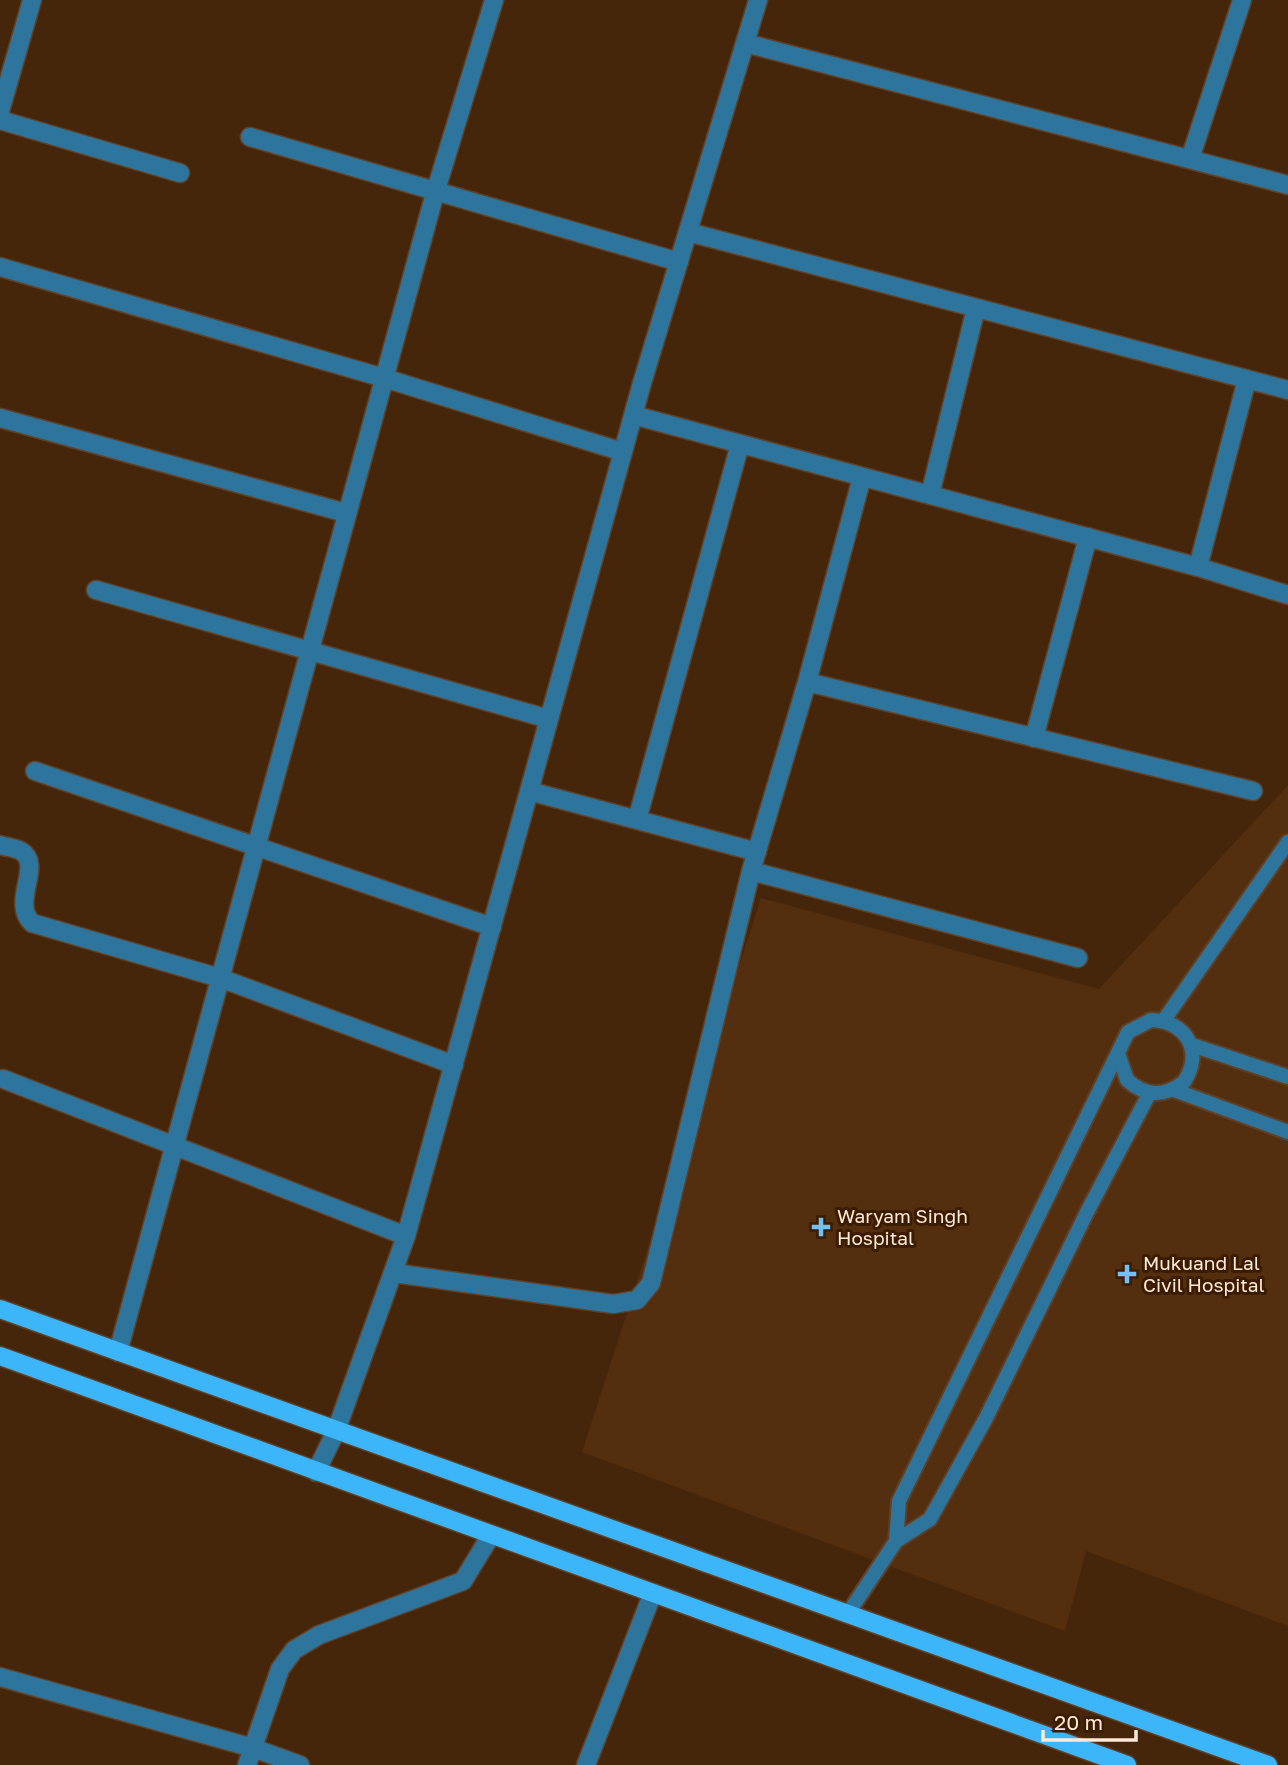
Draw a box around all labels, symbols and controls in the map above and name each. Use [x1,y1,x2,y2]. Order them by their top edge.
place label: Waryam Singh Hospital [837,1204,968,1249]
marker: Waryam Singh Hospital [811,1217,831,1237]
place label: Mukuand Lal Civil Hospital [1143,1251,1265,1296]
marker: Mukuand Lal Civil Hospital [1117,1264,1137,1284]
scale bar [1043,1698,1136,1742]
text: 20 m [1054,1709,1103,1735]

